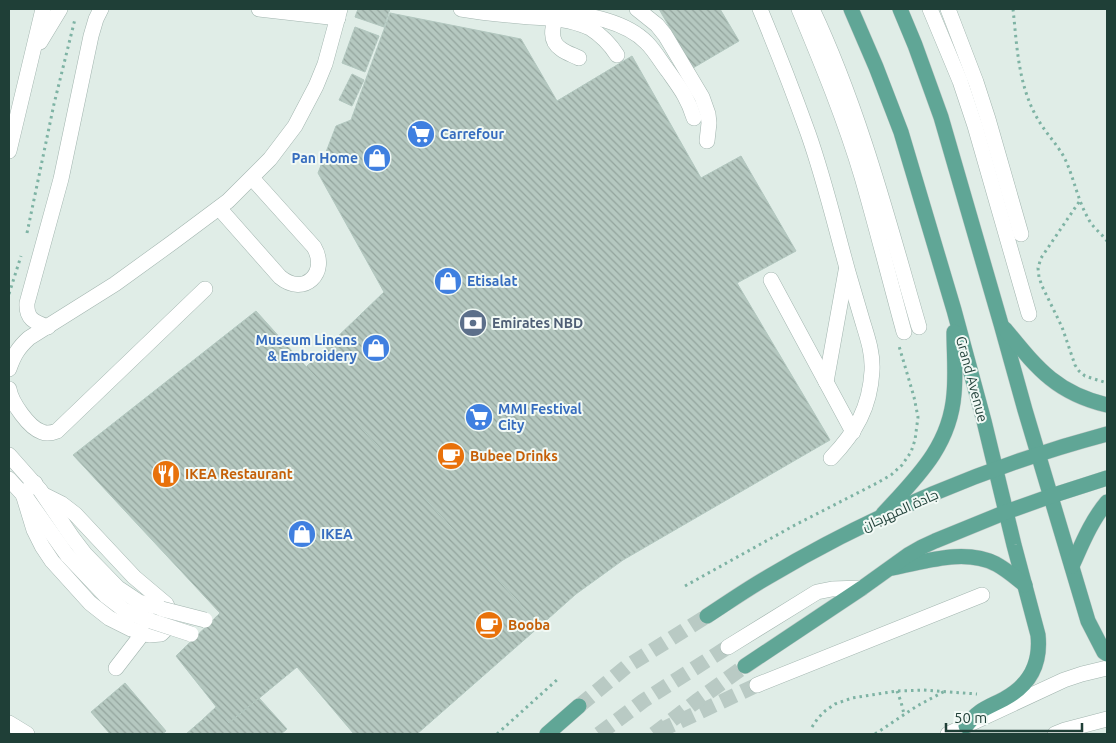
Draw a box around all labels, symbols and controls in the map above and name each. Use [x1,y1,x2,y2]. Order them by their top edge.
supermarket icon: Carrefour [406,119,436,149]
place label: Carrefour [440,126,504,142]
shop icon: Pan Home [362,143,392,173]
place label: Pan Home [292,150,358,166]
shop icon: Etisalat [433,266,463,296]
place label: Etisalat [467,273,518,289]
bank icon: Emirates NBD [458,308,488,338]
place label: Emirates NBD [492,315,583,331]
place label: Museum Linens & Embroidery [255,332,358,364]
shop icon: Museum Linens & Embroidery [361,333,391,363]
street label: Grand Avenue [953,334,991,424]
place label: MMI Festival City [498,401,582,433]
supermarket icon: MMI Festival City [464,402,494,432]
cafe icon: Bubee Drinks [436,441,466,471]
place label: Bubee Drinks [470,448,558,464]
restaurant icon: IKEA Restaurant [151,459,181,489]
place label: IKEA Restaurant [185,466,293,482]
street label: جادة المهرجان [859,486,941,534]
shop icon: IKEA [287,519,317,549]
place label: IKEA [321,526,353,542]
cafe icon: Booba [474,610,504,640]
place label: Booba [508,617,550,633]
scale bar [946,700,1082,732]
text: 50 m [954,709,987,726]

